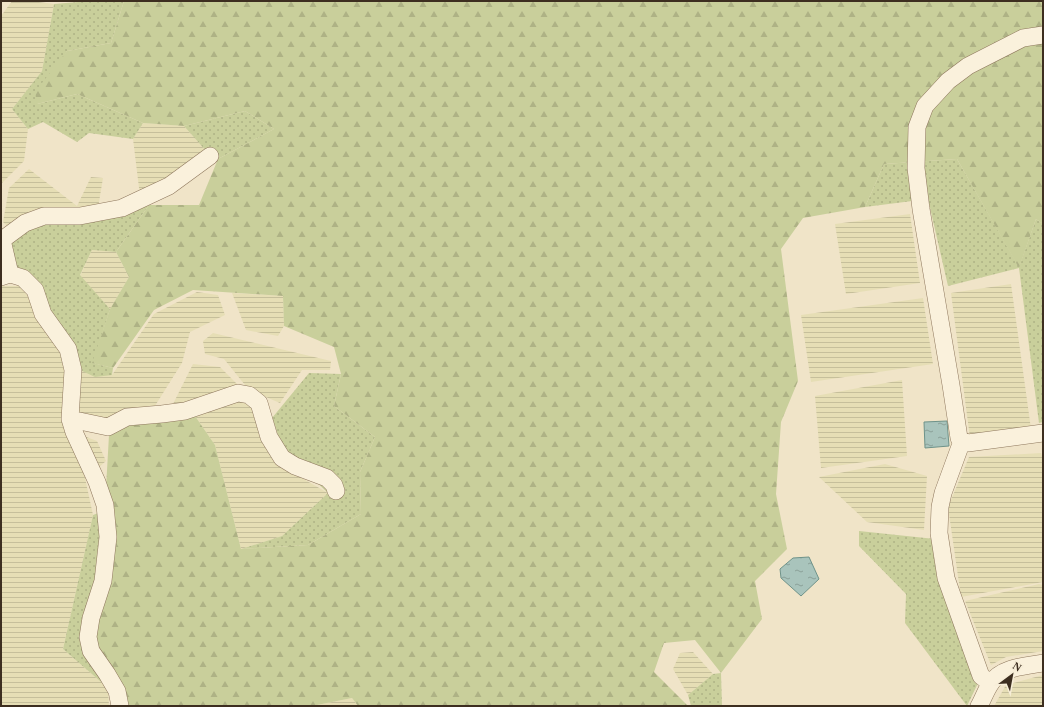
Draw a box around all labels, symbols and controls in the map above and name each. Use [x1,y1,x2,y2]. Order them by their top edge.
north arrow [992,655,1032,695]
text: N [1011,659,1024,674]

